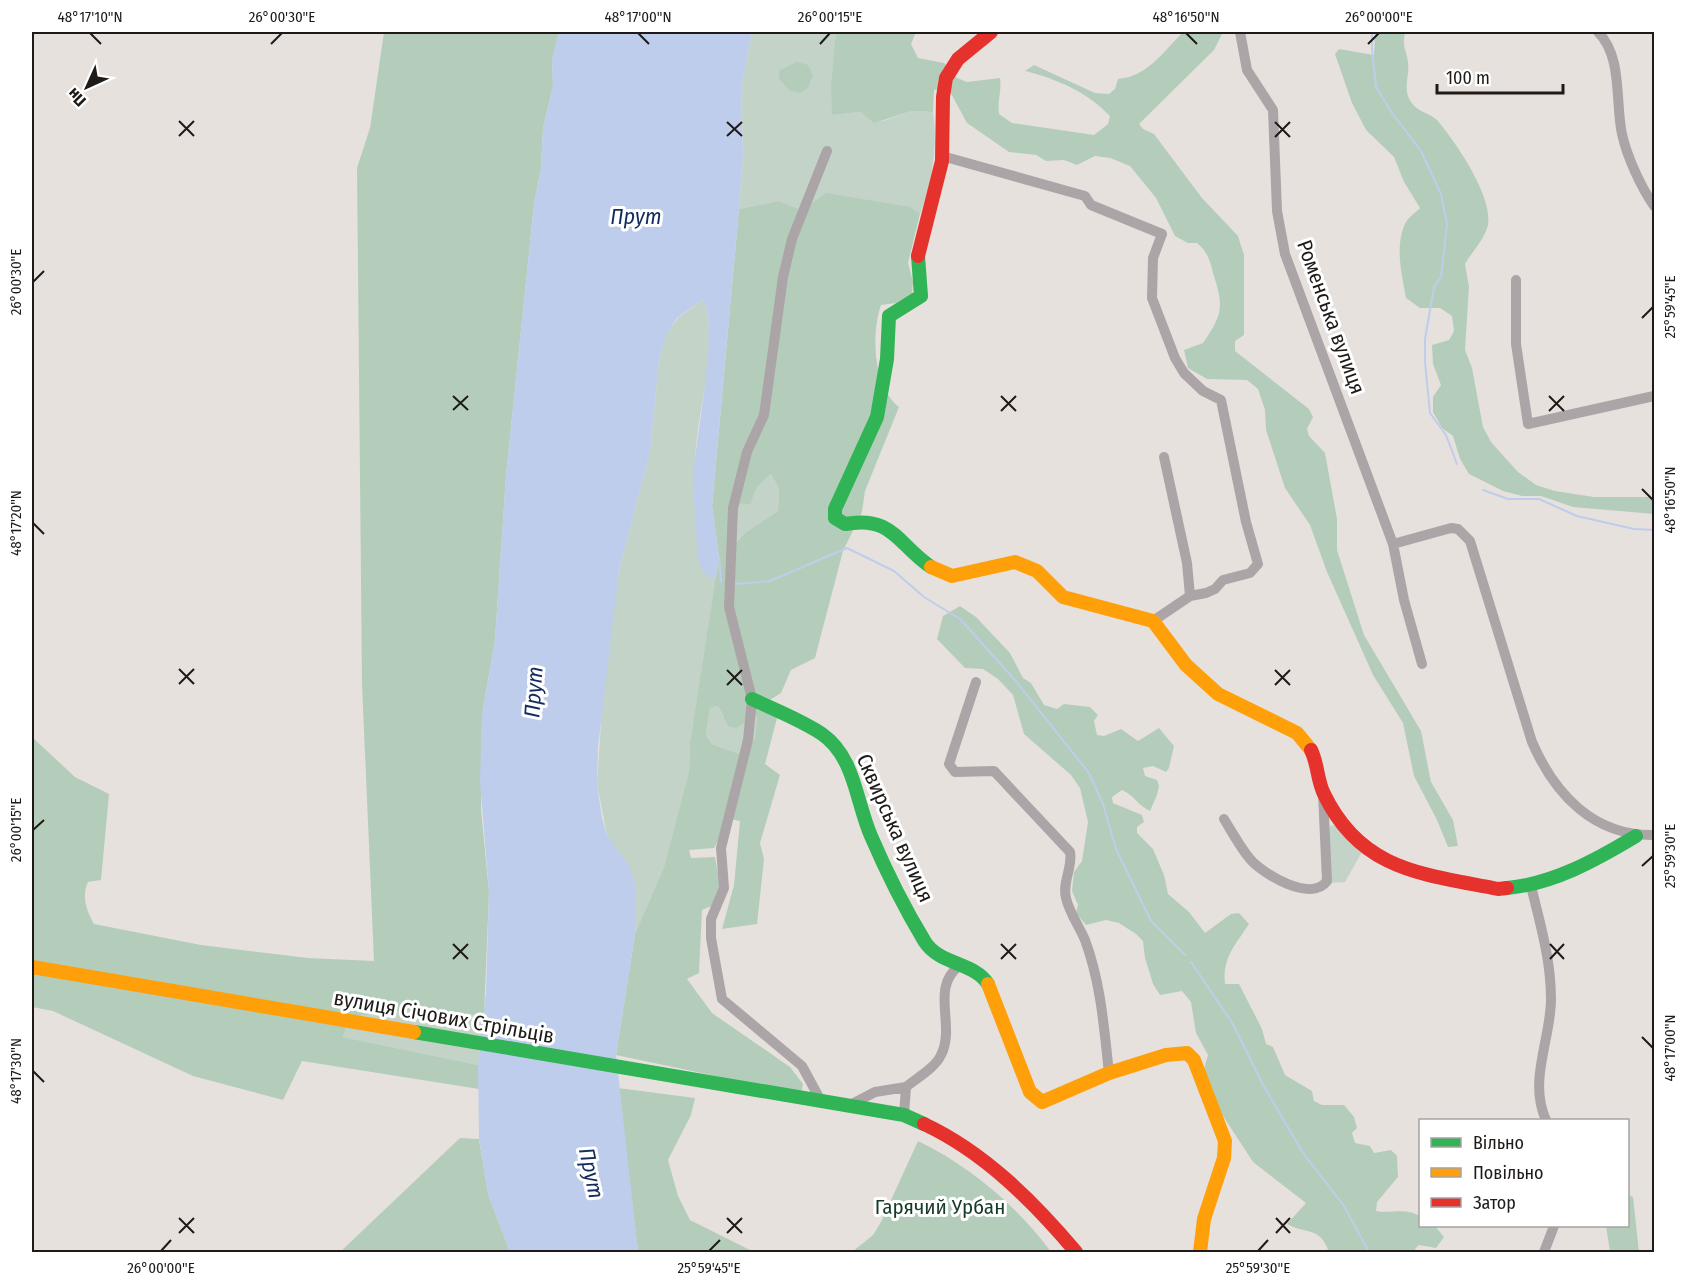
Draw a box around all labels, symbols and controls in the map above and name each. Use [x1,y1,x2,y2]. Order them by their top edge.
text: 48°17'10"N [57,8,123,26]
text: 26°00'30"E [249,8,315,26]
text: 48°17'00"N [605,8,672,26]
text: 26°00'15"E [798,8,862,26]
text: 48°16'50"N [1152,8,1220,26]
text: 26°00'00"E [1345,8,1413,26]
north arrow [57,57,117,117]
scale bar [1437,57,1563,95]
text: 100 m [1446,67,1490,89]
text: Пн [64,84,90,110]
water label: Прут [610,203,662,230]
street label: Роменська вулиця [1291,236,1371,398]
text: 26°00'30"E [7,249,25,315]
text: 25°59'45"E [1661,275,1679,339]
text: 48°16'50"N [1661,466,1679,534]
text: 48°17'20"N [7,490,25,556]
water label: Прут [518,665,549,719]
street label: Сквирська вулиця [851,750,939,906]
text: 26°00'15"E [7,798,25,862]
text: 25°59'30"E [1661,824,1679,888]
street label: вулиця Січових Стрільців [332,985,556,1049]
text: 48°17'00"N [1661,1015,1679,1082]
text: 48°17'30"N [7,1038,25,1104]
legend [1419,1119,1629,1227]
text: Вільно [1473,1132,1524,1154]
water label: Прут [573,1145,610,1201]
text: Повільно [1473,1162,1544,1184]
text: Затор [1473,1192,1516,1214]
park label: Гарячий Урбан [875,1194,1005,1220]
text: 26°00'00"E [127,1259,195,1277]
text: 25°59'45"E [677,1259,741,1277]
text: 25°59'30"E [1226,1259,1290,1277]

